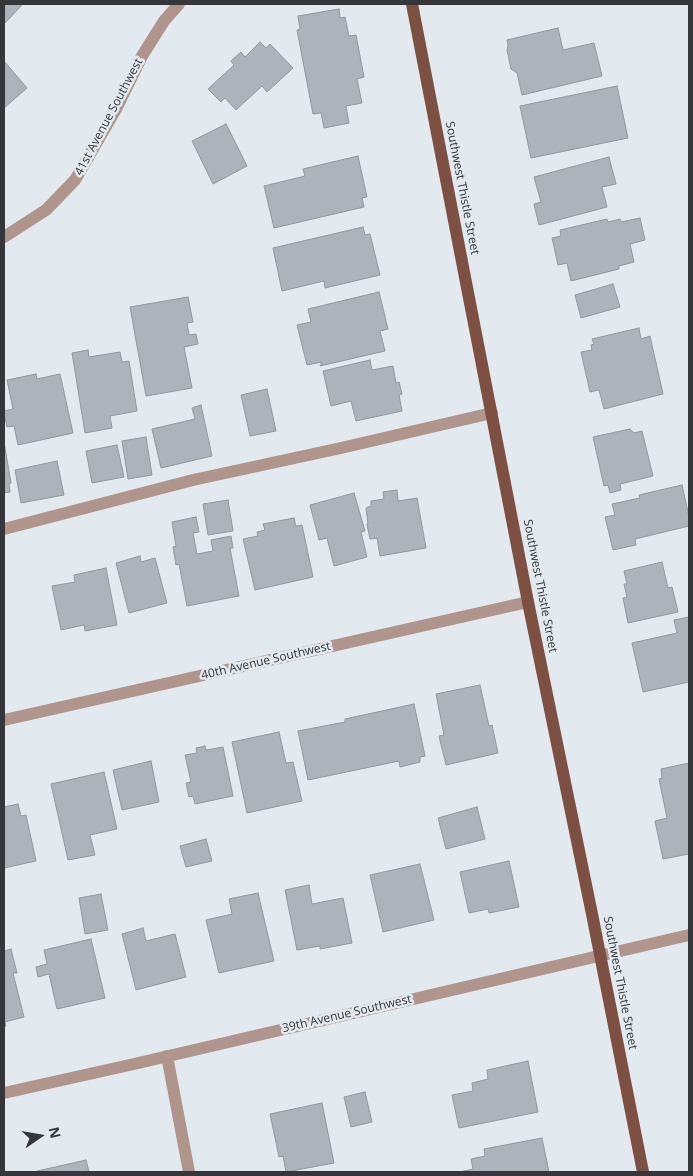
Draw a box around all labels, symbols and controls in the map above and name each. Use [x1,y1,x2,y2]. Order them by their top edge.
street label: 41st Avenue Southwest [72,56,146,178]
street label: Southwest Thistle Street [442,120,482,256]
street label: Southwest Thistle Street [520,518,560,654]
street label: 40th Avenue Southwest [200,639,332,683]
street label: Southwest Thistle Street [600,915,640,1051]
street label: 39th Avenue Southwest [281,992,413,1036]
north arrow [15,1111,65,1161]
text: N [45,1125,66,1140]

